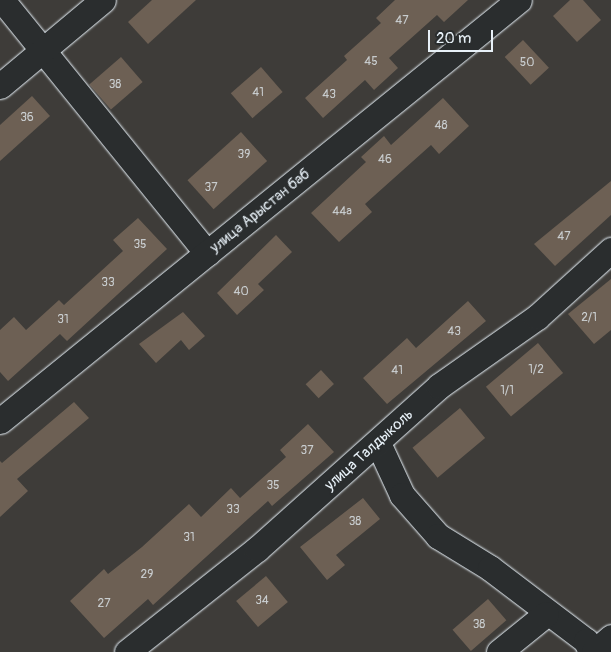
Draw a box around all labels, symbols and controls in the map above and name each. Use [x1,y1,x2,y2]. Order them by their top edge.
house number: 47 [395,14,409,28]
scale bar [431,20,496,52]
text: 20 m [436,29,471,48]
house number: 45 [364,55,378,69]
house number: 50 [520,56,534,70]
house number: 38 [109,78,121,92]
house number: 41 [252,86,264,100]
house number: 43 [322,88,336,102]
house number: 36 [20,111,34,125]
house number: 48 [434,119,448,133]
house number: 39 [238,148,250,162]
house number: 46 [378,153,392,167]
street label: улица Арыстан баб [206,165,314,257]
house number: 37 [204,181,218,195]
house number: 44а [332,205,352,219]
house number: 47 [557,230,571,244]
house number: 35 [133,238,147,252]
house number: 33 [101,276,115,290]
house number: 40 [233,285,249,299]
house number: 2/1 [581,311,597,325]
house number: 31 [57,313,69,327]
house number: 43 [447,325,461,339]
house number: 1/2 [528,363,544,377]
house number: 41 [391,364,403,378]
house number: 1/1 [500,384,514,398]
street label: улица Талдыколь [321,405,417,495]
house number: 37 [300,444,314,458]
house number: 35 [266,479,280,493]
house number: 33 [226,503,240,517]
house number: 38 [349,515,361,529]
house number: 31 [183,531,195,545]
house number: 29 [141,568,153,582]
house number: 34 [255,594,269,608]
house number: 27 [97,597,111,611]
house number: 38 [473,618,485,632]

